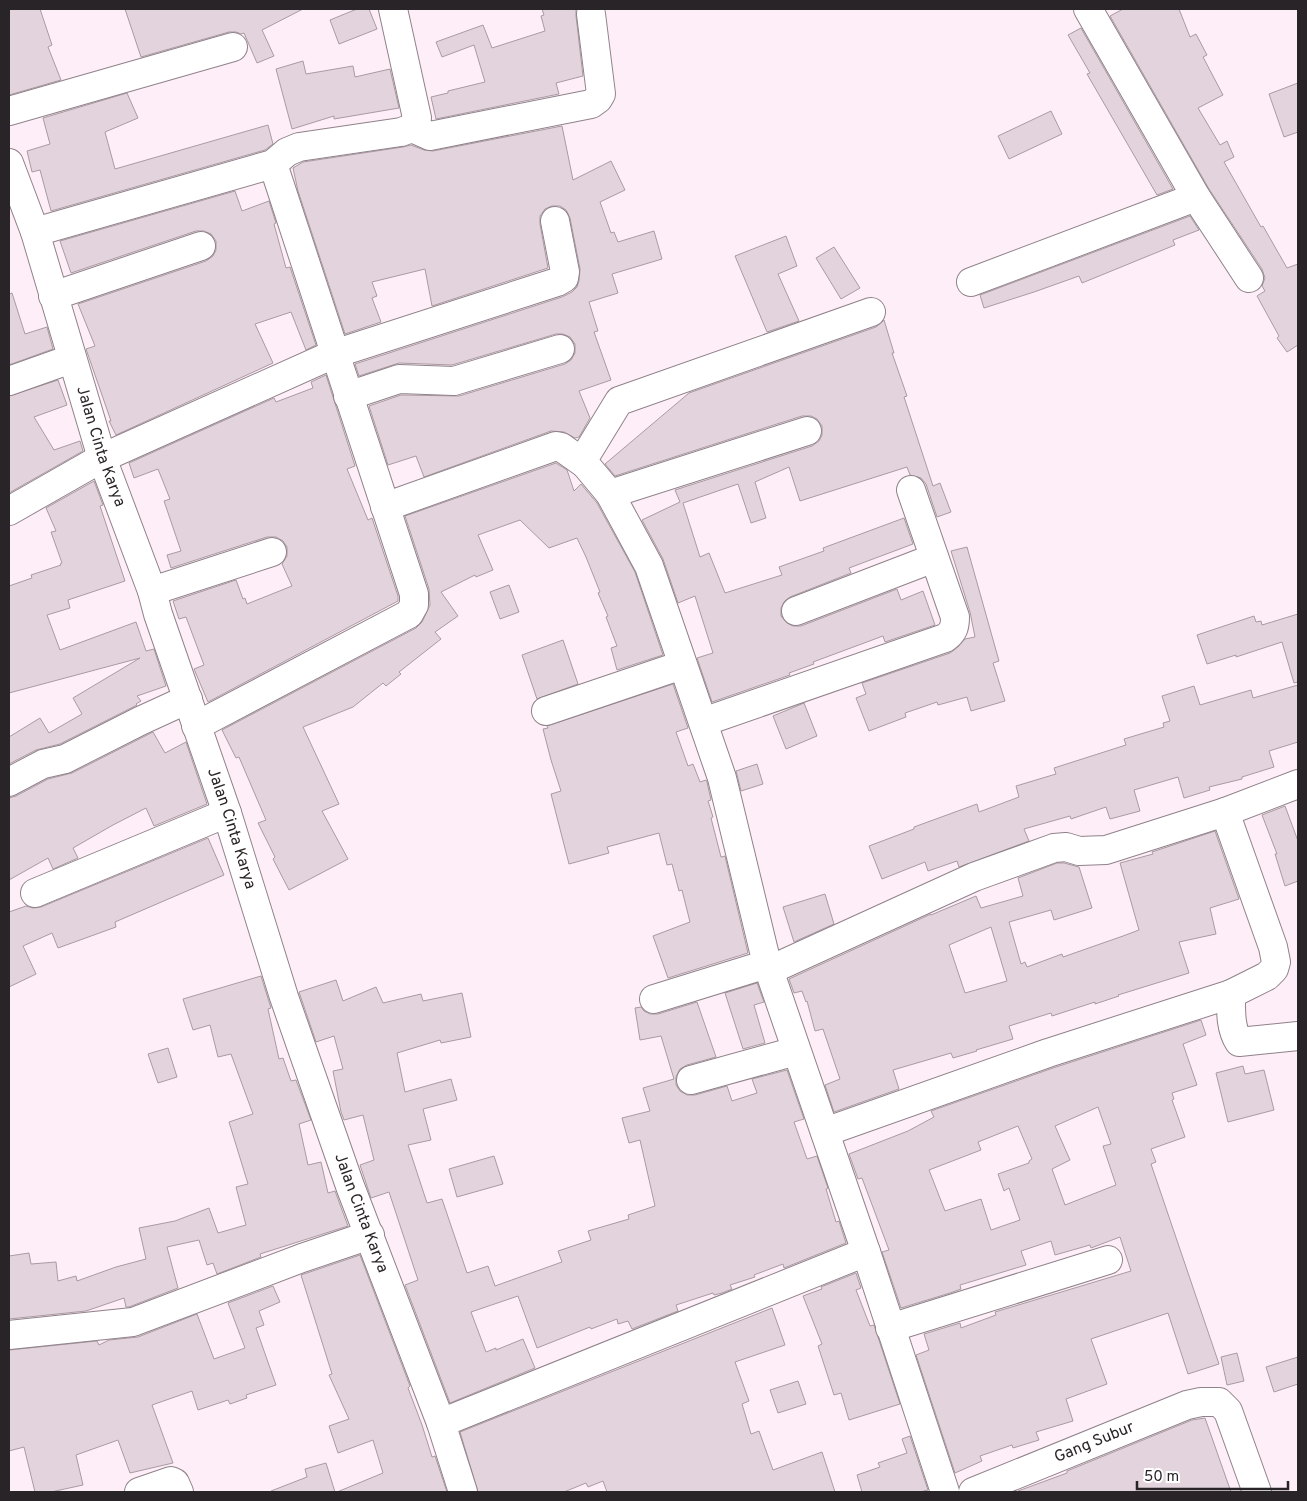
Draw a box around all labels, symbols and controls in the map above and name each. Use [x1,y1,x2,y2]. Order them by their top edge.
street label: Jalan Cinta Karya [71,384,129,510]
street label: Jalan Cinta Karya [202,765,260,891]
street label: Jalan Cinta Karya [329,1151,392,1276]
street label: Gang Subur [1051,1417,1137,1468]
scale bar [1137,1458,1288,1490]
text: 50 m [1144,1468,1179,1487]

